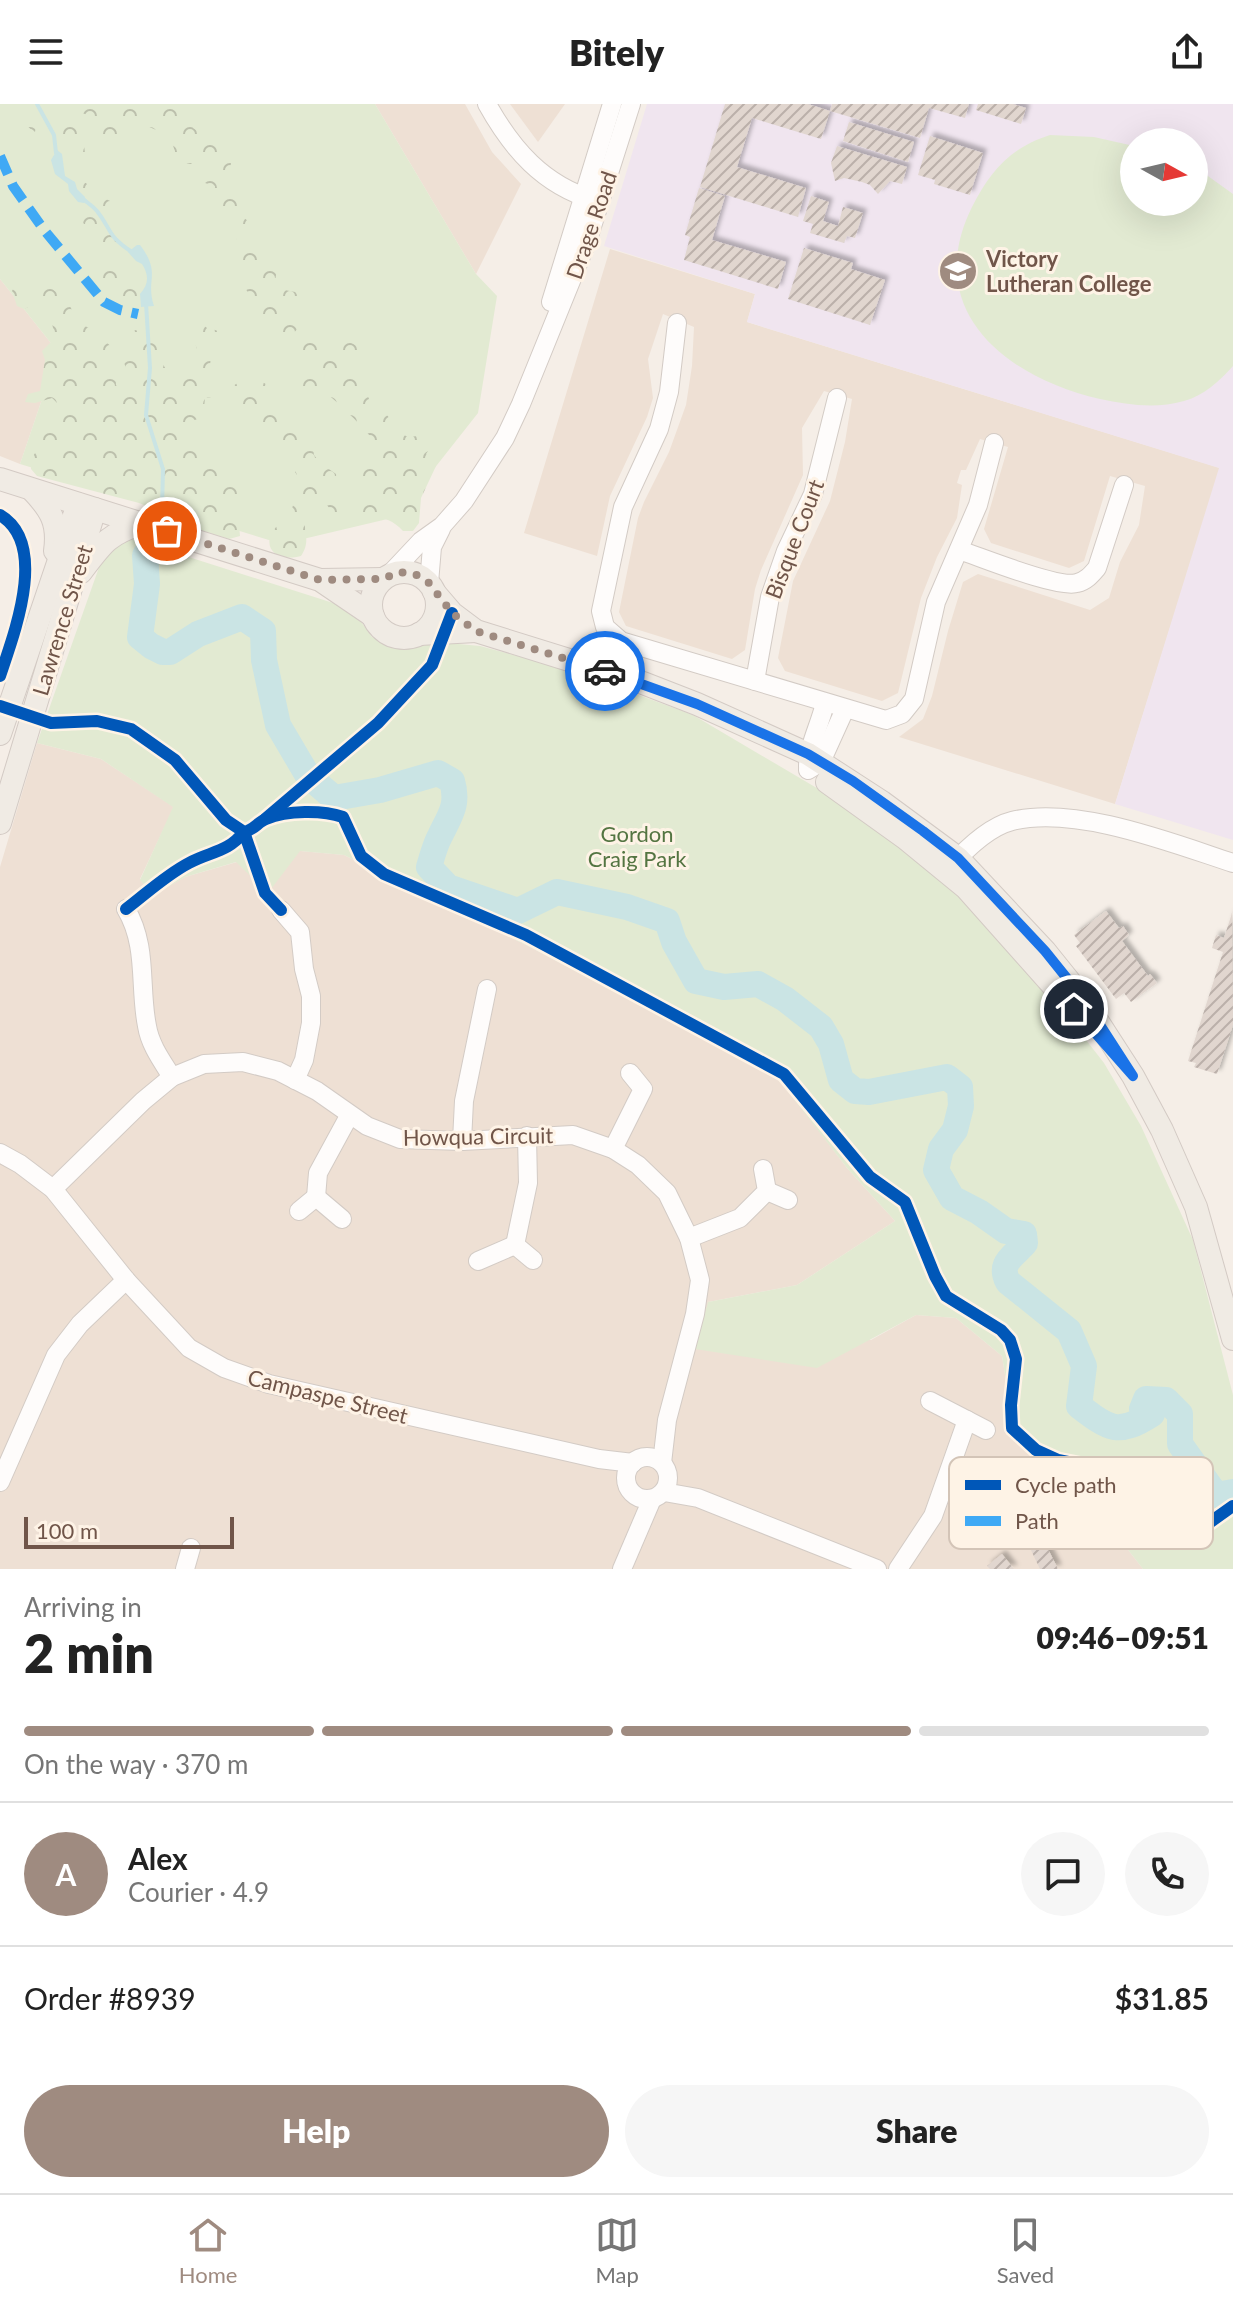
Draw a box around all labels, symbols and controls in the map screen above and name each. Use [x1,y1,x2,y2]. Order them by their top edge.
icon: menu [24,30,68,74]
text: Bitely [569,30,664,74]
icon: share [1165,30,1209,74]
north arrow [1120,128,1208,216]
map controls [1120,128,1208,216]
street label: Drage Road [560,167,622,283]
place label: Victory Lutheran College [985,245,1152,297]
school or university icon: Victory Lutheran College [937,250,979,292]
street label: Bisque Court [759,475,829,603]
pin [133,497,201,565]
icon: bag [145,509,189,553]
street label: Lawrence Street [26,541,98,699]
courier [565,631,645,711]
icon: car [583,649,627,693]
park label: Gordon Craig Park [588,820,687,872]
pin [1040,975,1108,1043]
icon: home [1052,987,1096,1031]
street label: Howqua Circuit [403,1121,554,1151]
street label: Campaspe Street [245,1363,411,1429]
legend [949,1457,1213,1549]
text: Cycle path [1015,1471,1117,1498]
text: Path [1015,1507,1059,1534]
scale bar [24,1513,234,1549]
text: 100 m [36,1517,98,1544]
text: Arriving in [24,1591,142,1623]
text: 09:46–09:51 [1036,1619,1209,1655]
text: 2 min [24,1622,154,1684]
text: On the way · 370 m [24,1748,248,1780]
button: chat [1021,1832,1105,1916]
button: phone [1125,1832,1209,1916]
text: Alex [128,1840,188,1876]
text: A [56,1856,76,1892]
text: Courier · 4.9 [128,1876,269,1908]
text: Order #8939 [24,1980,196,2016]
text: $31.85 [1115,1980,1209,2016]
button: Help [24,2085,609,2177]
button: Share [625,2085,1209,2177]
tab: Home [179,2213,237,2288]
tab: Map [595,2213,639,2288]
tab: Saved [997,2213,1054,2288]

